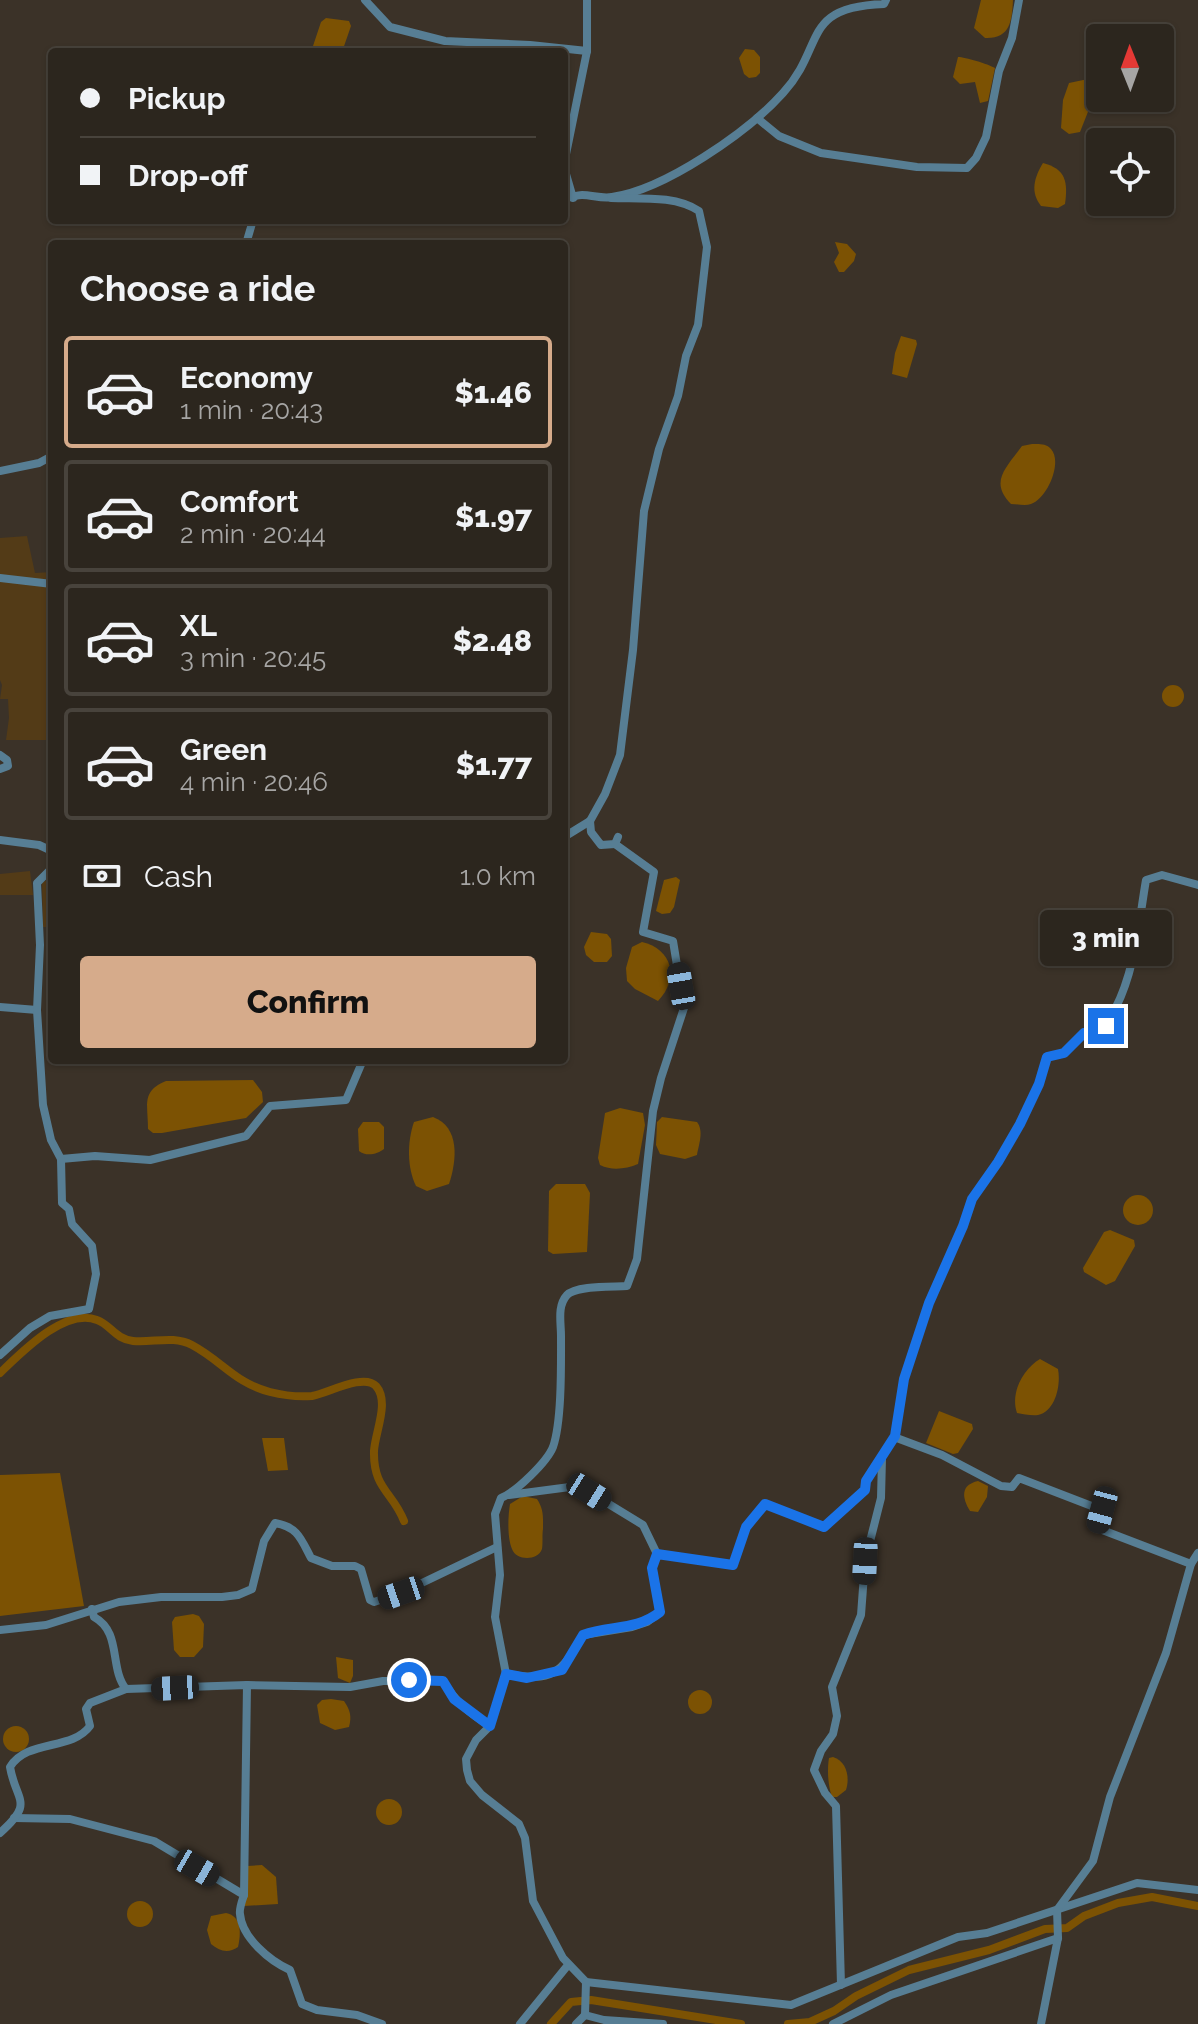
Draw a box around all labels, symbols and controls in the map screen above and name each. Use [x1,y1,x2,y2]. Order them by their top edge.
north arrow [1086,24,1174,112]
map controls [1086,24,1174,216]
text: Pickup [128,81,226,116]
button: locate [1086,128,1174,216]
text: Drop-off [128,158,248,193]
text: Choose a ride [80,267,315,309]
icon: car [84,356,156,428]
text: Economy [180,360,313,395]
text: $1.46 [454,375,532,410]
text: 1 min · 20:43 [180,395,323,425]
icon: car [84,480,156,552]
text: Comfort [180,484,299,519]
text: $1.97 [455,499,532,534]
text: 2 min · 20:44 [180,519,326,549]
icon: car [84,604,156,676]
text: XL [180,608,217,643]
text: $2.48 [453,623,532,658]
text: 3 min · 20:45 [180,643,326,673]
icon: car [84,728,156,800]
text: Green [180,732,267,767]
text: $1.77 [456,747,532,782]
text: 4 min · 20:46 [180,767,328,797]
icon: cash [80,854,124,898]
text: Cash [144,859,213,894]
text: 1.0 km [460,861,536,891]
callout: 3 min [1040,910,1172,966]
text: 3 min [1072,923,1140,953]
button: Confirm [80,956,536,1048]
car [665,960,697,1012]
route end [1088,1008,1124,1044]
car [562,1469,616,1515]
car [1084,1484,1120,1536]
car [852,1536,878,1586]
car [374,1574,428,1612]
route start [391,1662,427,1698]
car [150,1675,200,1701]
car [170,1846,224,1890]

